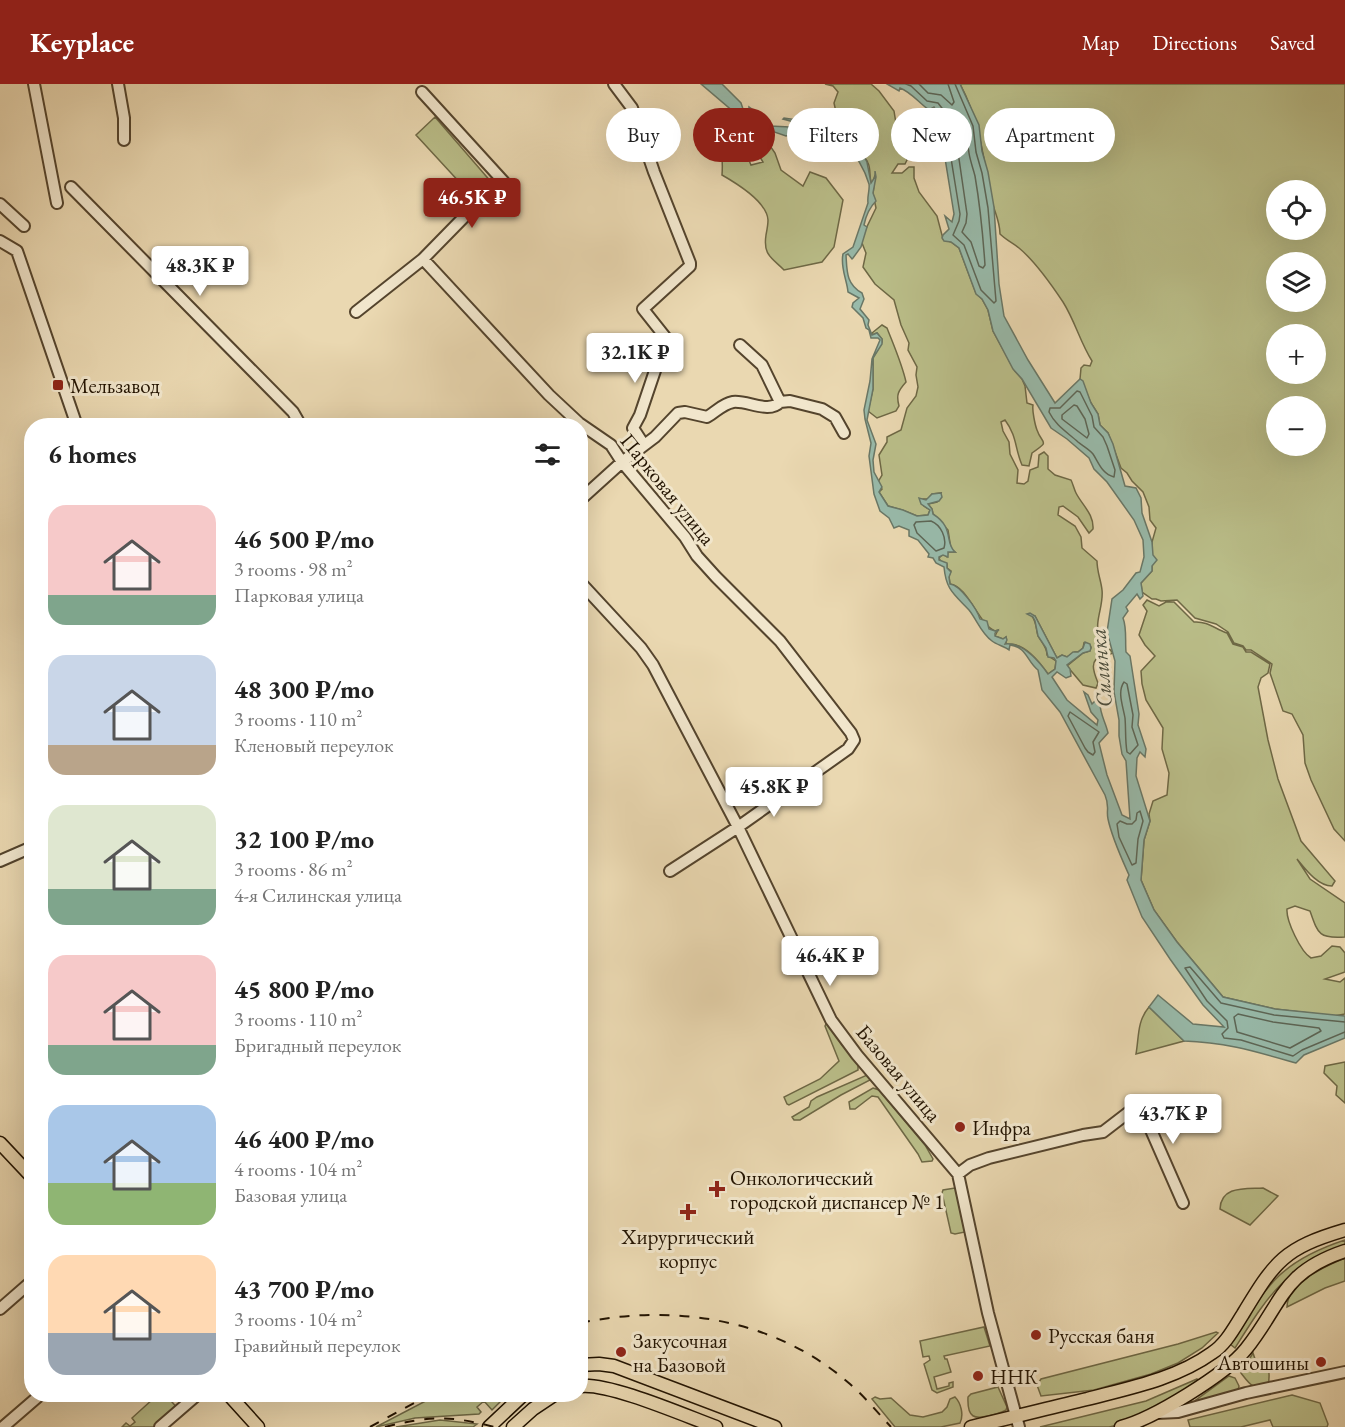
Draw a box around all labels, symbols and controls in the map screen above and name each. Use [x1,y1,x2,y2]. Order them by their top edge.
text: Keyplace [30,24,134,60]
text: Map [1082,29,1119,56]
text: Directions [1152,29,1237,56]
text: Saved [1270,29,1315,56]
chip: Buy [606,108,681,162]
chip: Rent [693,108,775,162]
chip: Filters [787,108,879,162]
chip: New [891,108,972,162]
chip: Apartment [984,108,1115,162]
pin: 46.5K ₽ [417,178,527,229]
map controls [1266,180,1326,456]
button: locate [1266,180,1326,240]
text: 46.5K ₽ [438,184,506,210]
pin: 48.3K ₽ [145,246,255,297]
text: 48.3K ₽ [166,252,234,278]
button: layers [1266,252,1326,312]
button: + [1266,324,1326,384]
pin: 32.1K ₽ [580,333,690,384]
text: 32.1K ₽ [601,339,669,365]
place label: Мельзавод [70,372,160,399]
marker: Мельзавод [51,378,65,392]
button: − [1266,396,1326,456]
street label: Парковая улица [615,427,722,551]
text: 6 homes [48,437,137,471]
icon: filters [531,438,564,471]
text: 46 500 ₽/mo [234,522,374,556]
icon: home [96,529,168,601]
text: 3 rooms · 98 m² [234,556,353,582]
text: Парковая улица [234,582,364,608]
water label: Силинка [1083,627,1119,709]
text: 48 300 ₽/mo [234,672,374,706]
icon: home [96,679,168,751]
text: 3 rooms · 110 m² [234,706,362,732]
text: Кленовый переулок [234,732,394,758]
pin: 45.8K ₽ [719,767,829,818]
text: 45.8K ₽ [740,773,808,799]
text: 32 100 ₽/mo [234,822,374,856]
icon: home [96,829,168,901]
text: 3 rooms · 86 m² [234,856,353,882]
text: 4-я Силинская улица [234,882,402,908]
pin: 46.4K ₽ [775,936,885,987]
text: 46.4K ₽ [796,942,864,968]
text: 45 800 ₽/mo [234,972,374,1006]
icon: home [96,979,168,1051]
text: 3 rooms · 110 m² [234,1006,362,1032]
street label: Базовая улица [850,1019,948,1128]
text: Бригадный переулок [234,1032,401,1058]
pin: 43.7K ₽ [1118,1094,1228,1145]
text: 43.7K ₽ [1139,1100,1207,1126]
place label: Инфра [972,1114,1032,1141]
marker: Инфра [953,1120,967,1134]
text: 46 400 ₽/mo [234,1122,374,1156]
icon: home [96,1129,168,1201]
text: 4 rooms · 104 m² [234,1156,362,1182]
place label: Онкологический городской диспансер № 1 [730,1164,944,1215]
marker: Онкологический городской диспансер № 1 [708,1180,726,1198]
text: Базовая улица [234,1182,347,1208]
marker: Хирургический корпус [679,1203,697,1221]
place label: Хирургический корпус [621,1223,754,1274]
text: 43 700 ₽/mo [234,1272,374,1306]
icon: home [96,1279,168,1351]
text: 3 rooms · 104 m² [234,1306,362,1332]
place label: Русская баня [1048,1322,1155,1349]
place label: Закусочная на Базовой [633,1327,727,1378]
marker: Русская баня [1029,1328,1043,1342]
text: Гравийный переулок [234,1332,400,1358]
marker: Закусочная на Базовой [614,1345,628,1359]
place label: Автошины [1216,1349,1309,1376]
marker: Автошины [1314,1355,1328,1369]
place label: ННК [990,1363,1038,1390]
marker: ННК [971,1369,985,1383]

